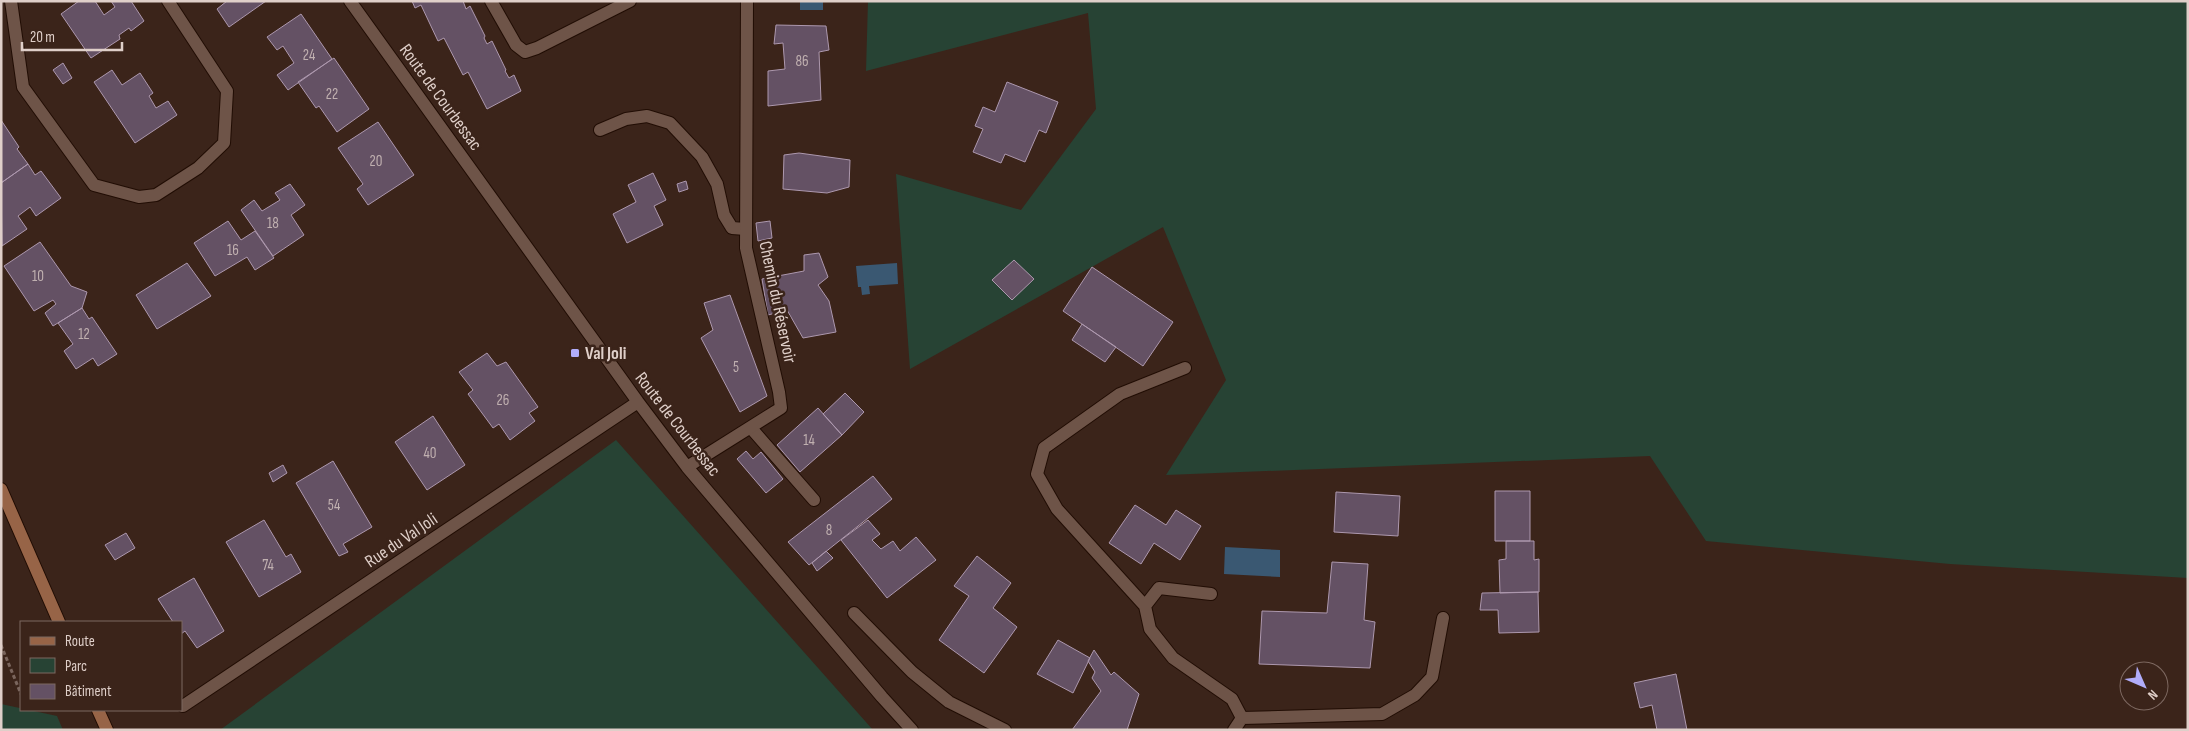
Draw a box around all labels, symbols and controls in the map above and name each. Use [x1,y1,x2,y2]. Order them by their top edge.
scale bar [22,20,122,52]
text: 20 m [30,28,55,47]
street label: Route de Courbessac [395,40,486,155]
house number: 24 [303,46,315,65]
house number: 86 [795,52,809,71]
house number: 22 [326,85,338,104]
house number: 20 [370,152,382,171]
house number: 18 [267,214,279,233]
street label: Chemin du Réservoir [754,239,801,365]
house number: 16 [227,241,239,260]
house number: 10 [32,267,44,286]
house number: 12 [78,325,90,344]
place label: Val Joli [585,343,626,364]
marker: Val Joli [569,347,581,359]
house number: 5 [733,358,739,377]
street label: Route de Courbessac [630,368,725,481]
house number: 26 [497,391,509,410]
house number: 14 [803,431,815,450]
house number: 40 [424,444,436,463]
house number: 54 [328,496,340,515]
street label: Rue du Val Joli [361,509,441,572]
house number: 8 [826,521,832,540]
house number: 74 [262,556,274,575]
legend [20,621,182,711]
text: Route [65,632,95,651]
text: Parc [65,657,87,676]
north arrow [2119,661,2169,711]
text: Bâtiment [65,682,112,701]
text: N [2144,686,2161,703]

